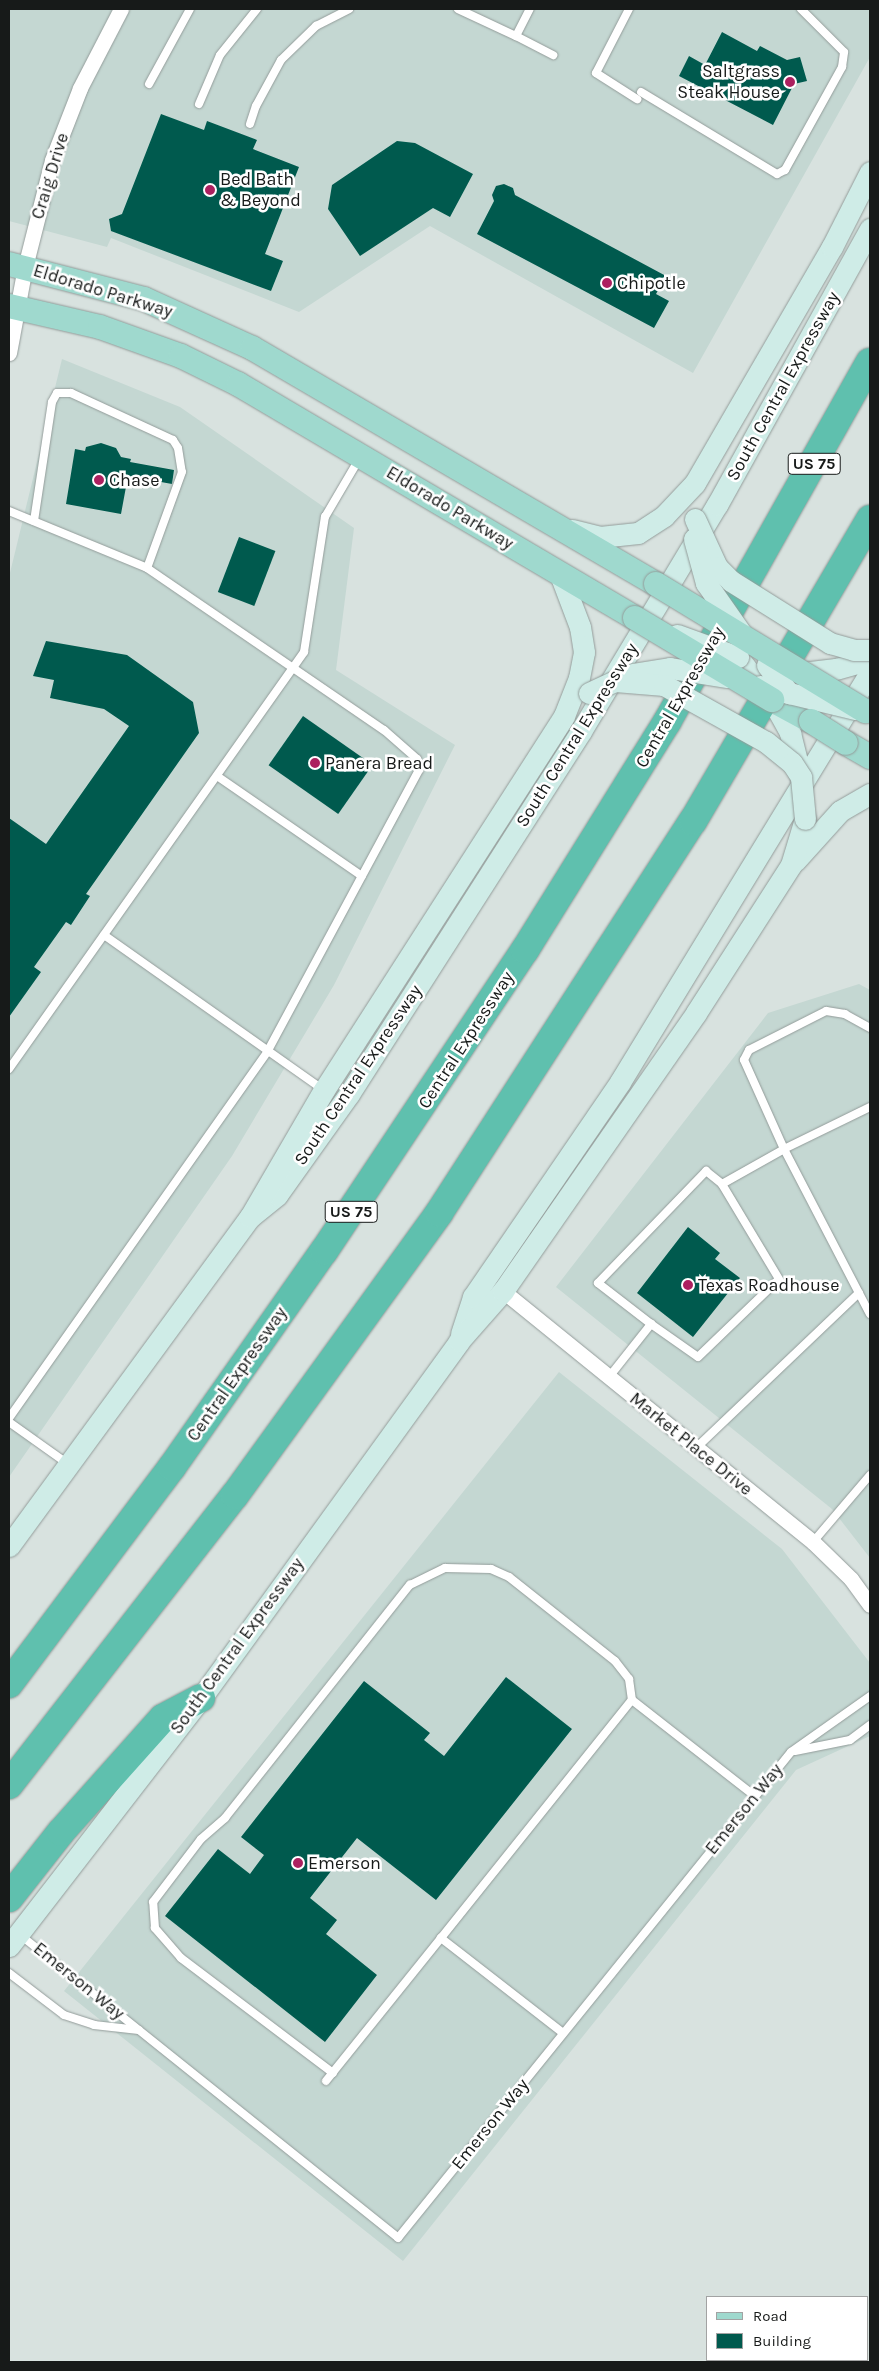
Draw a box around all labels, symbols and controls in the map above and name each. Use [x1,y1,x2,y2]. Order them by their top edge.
place label: Saltgrass Steak House [677,61,780,104]
marker: Saltgrass Steak House [784,76,796,88]
street label: Craig Drive [27,130,73,222]
place label: Bed Bath & Beyond [220,169,301,212]
marker: Bed Bath & Beyond [204,184,216,196]
street label: Eldorado Parkway [31,260,175,322]
place label: Chipotle [617,272,686,294]
marker: Chipotle [601,277,613,289]
street label: South Central Expressway [722,288,844,484]
road number: US 75 [786,450,842,478]
street label: Eldorado Parkway [382,461,518,555]
place label: Chase [109,469,160,491]
marker: Chase [93,474,105,486]
street label: Central Expressway [631,623,729,771]
street label: South Central Expressway [511,639,643,831]
place label: Panera Bread [325,752,433,774]
marker: Panera Bread [309,757,321,769]
street label: Central Expressway [414,967,518,1113]
street label: South Central Expressway [289,981,427,1169]
road number: US 75 [324,1198,378,1226]
place label: Texas Roadhouse [698,1274,839,1296]
marker: Texas Roadhouse [682,1279,694,1291]
street label: Central Expressway [182,1302,292,1446]
street label: Market Place Drive [625,1388,757,1500]
street label: South Central Expressway [166,1553,308,1739]
street label: Emerson Way [701,1759,787,1859]
place label: Emerson [308,1852,381,1874]
marker: Emerson [292,1857,304,1869]
street label: Emerson Way [29,1938,129,2024]
street label: Emerson Way [447,2074,533,2174]
legend [706,2296,869,2361]
text: Road [753,2307,788,2325]
text: Building [753,2332,811,2350]

